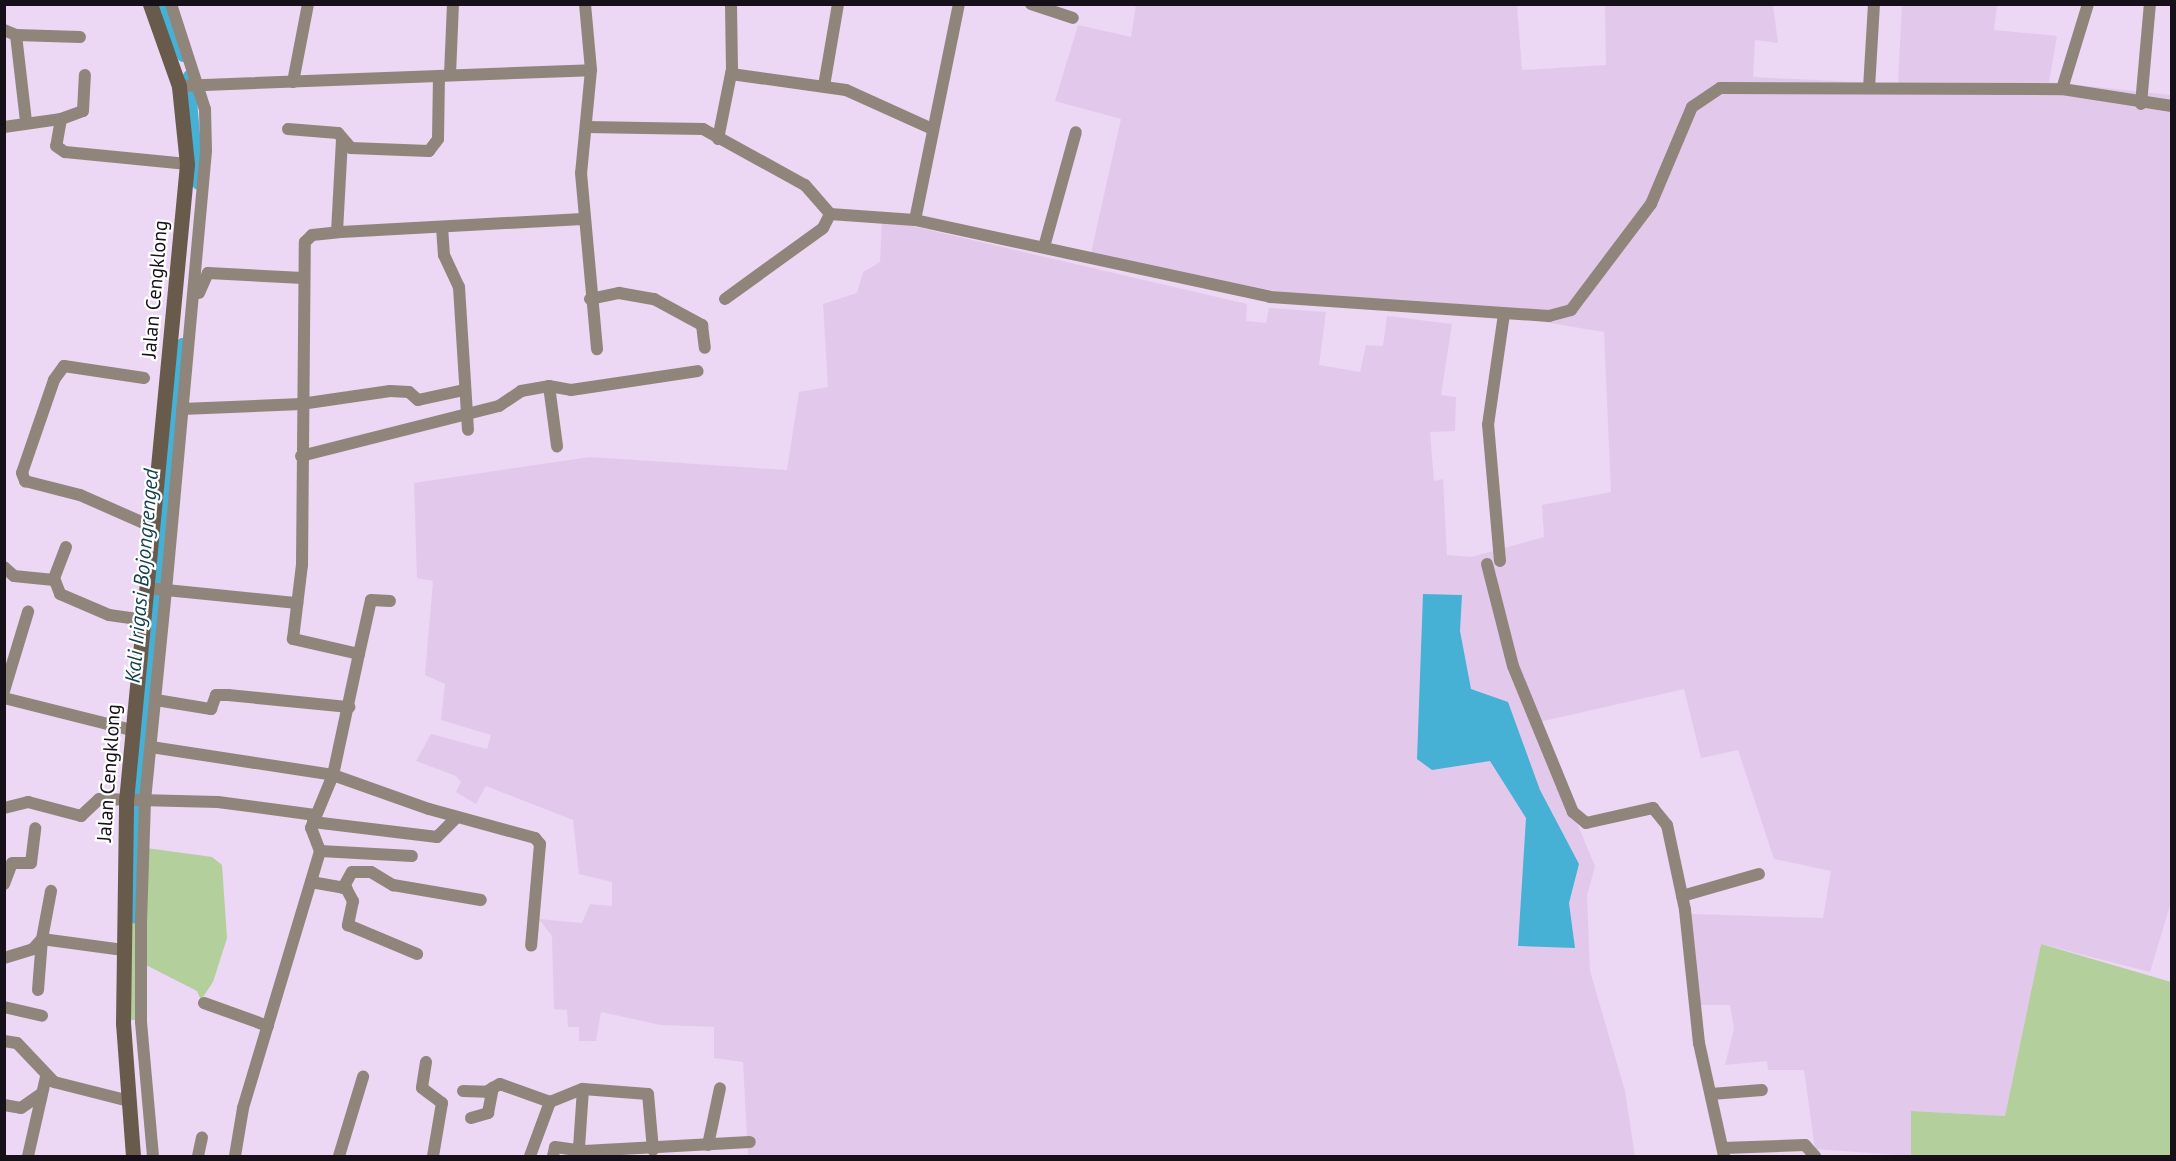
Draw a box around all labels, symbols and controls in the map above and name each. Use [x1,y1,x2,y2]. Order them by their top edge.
street label: Jalan Cengklong [137,219,173,359]
water label: Kali Irigasi Bojongrenged [120,468,164,684]
street label: Jalan Cengklong [92,703,126,843]

